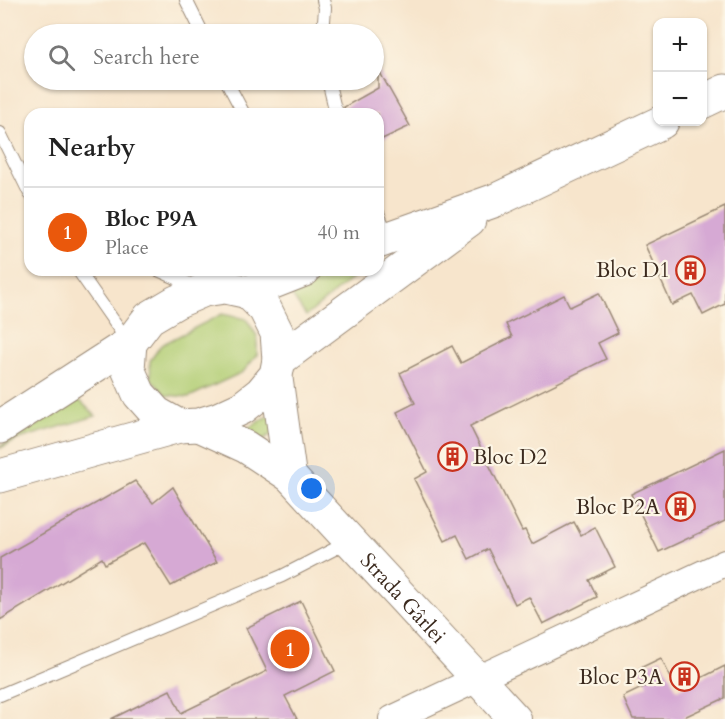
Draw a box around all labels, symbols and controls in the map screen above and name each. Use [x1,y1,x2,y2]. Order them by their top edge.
map controls [653,18,707,126]
button: + [653,18,707,72]
search box [24,24,384,90]
icon: search [45,41,78,74]
text: Search here [93,42,200,72]
button: − [653,72,707,126]
text: Nearby [48,130,136,165]
text: Bloc P9A [105,204,198,234]
text: 1 [62,219,73,246]
text: 40 m [317,219,360,246]
text: Place [105,234,149,261]
building icon: Bloc D1 [675,254,707,286]
place label: Bloc D1 [596,256,670,285]
building icon: Bloc D2 [436,441,468,473]
place label: Bloc D2 [473,443,547,472]
your location [297,474,326,503]
building icon: Bloc P2A [665,491,697,523]
place label: Bloc P2A [576,493,660,522]
street label: Strada Gârlei [353,547,452,650]
pin: 1 [270,626,310,672]
building icon: Bloc P3A [668,661,700,693]
place label: Bloc P3A [579,663,663,692]

